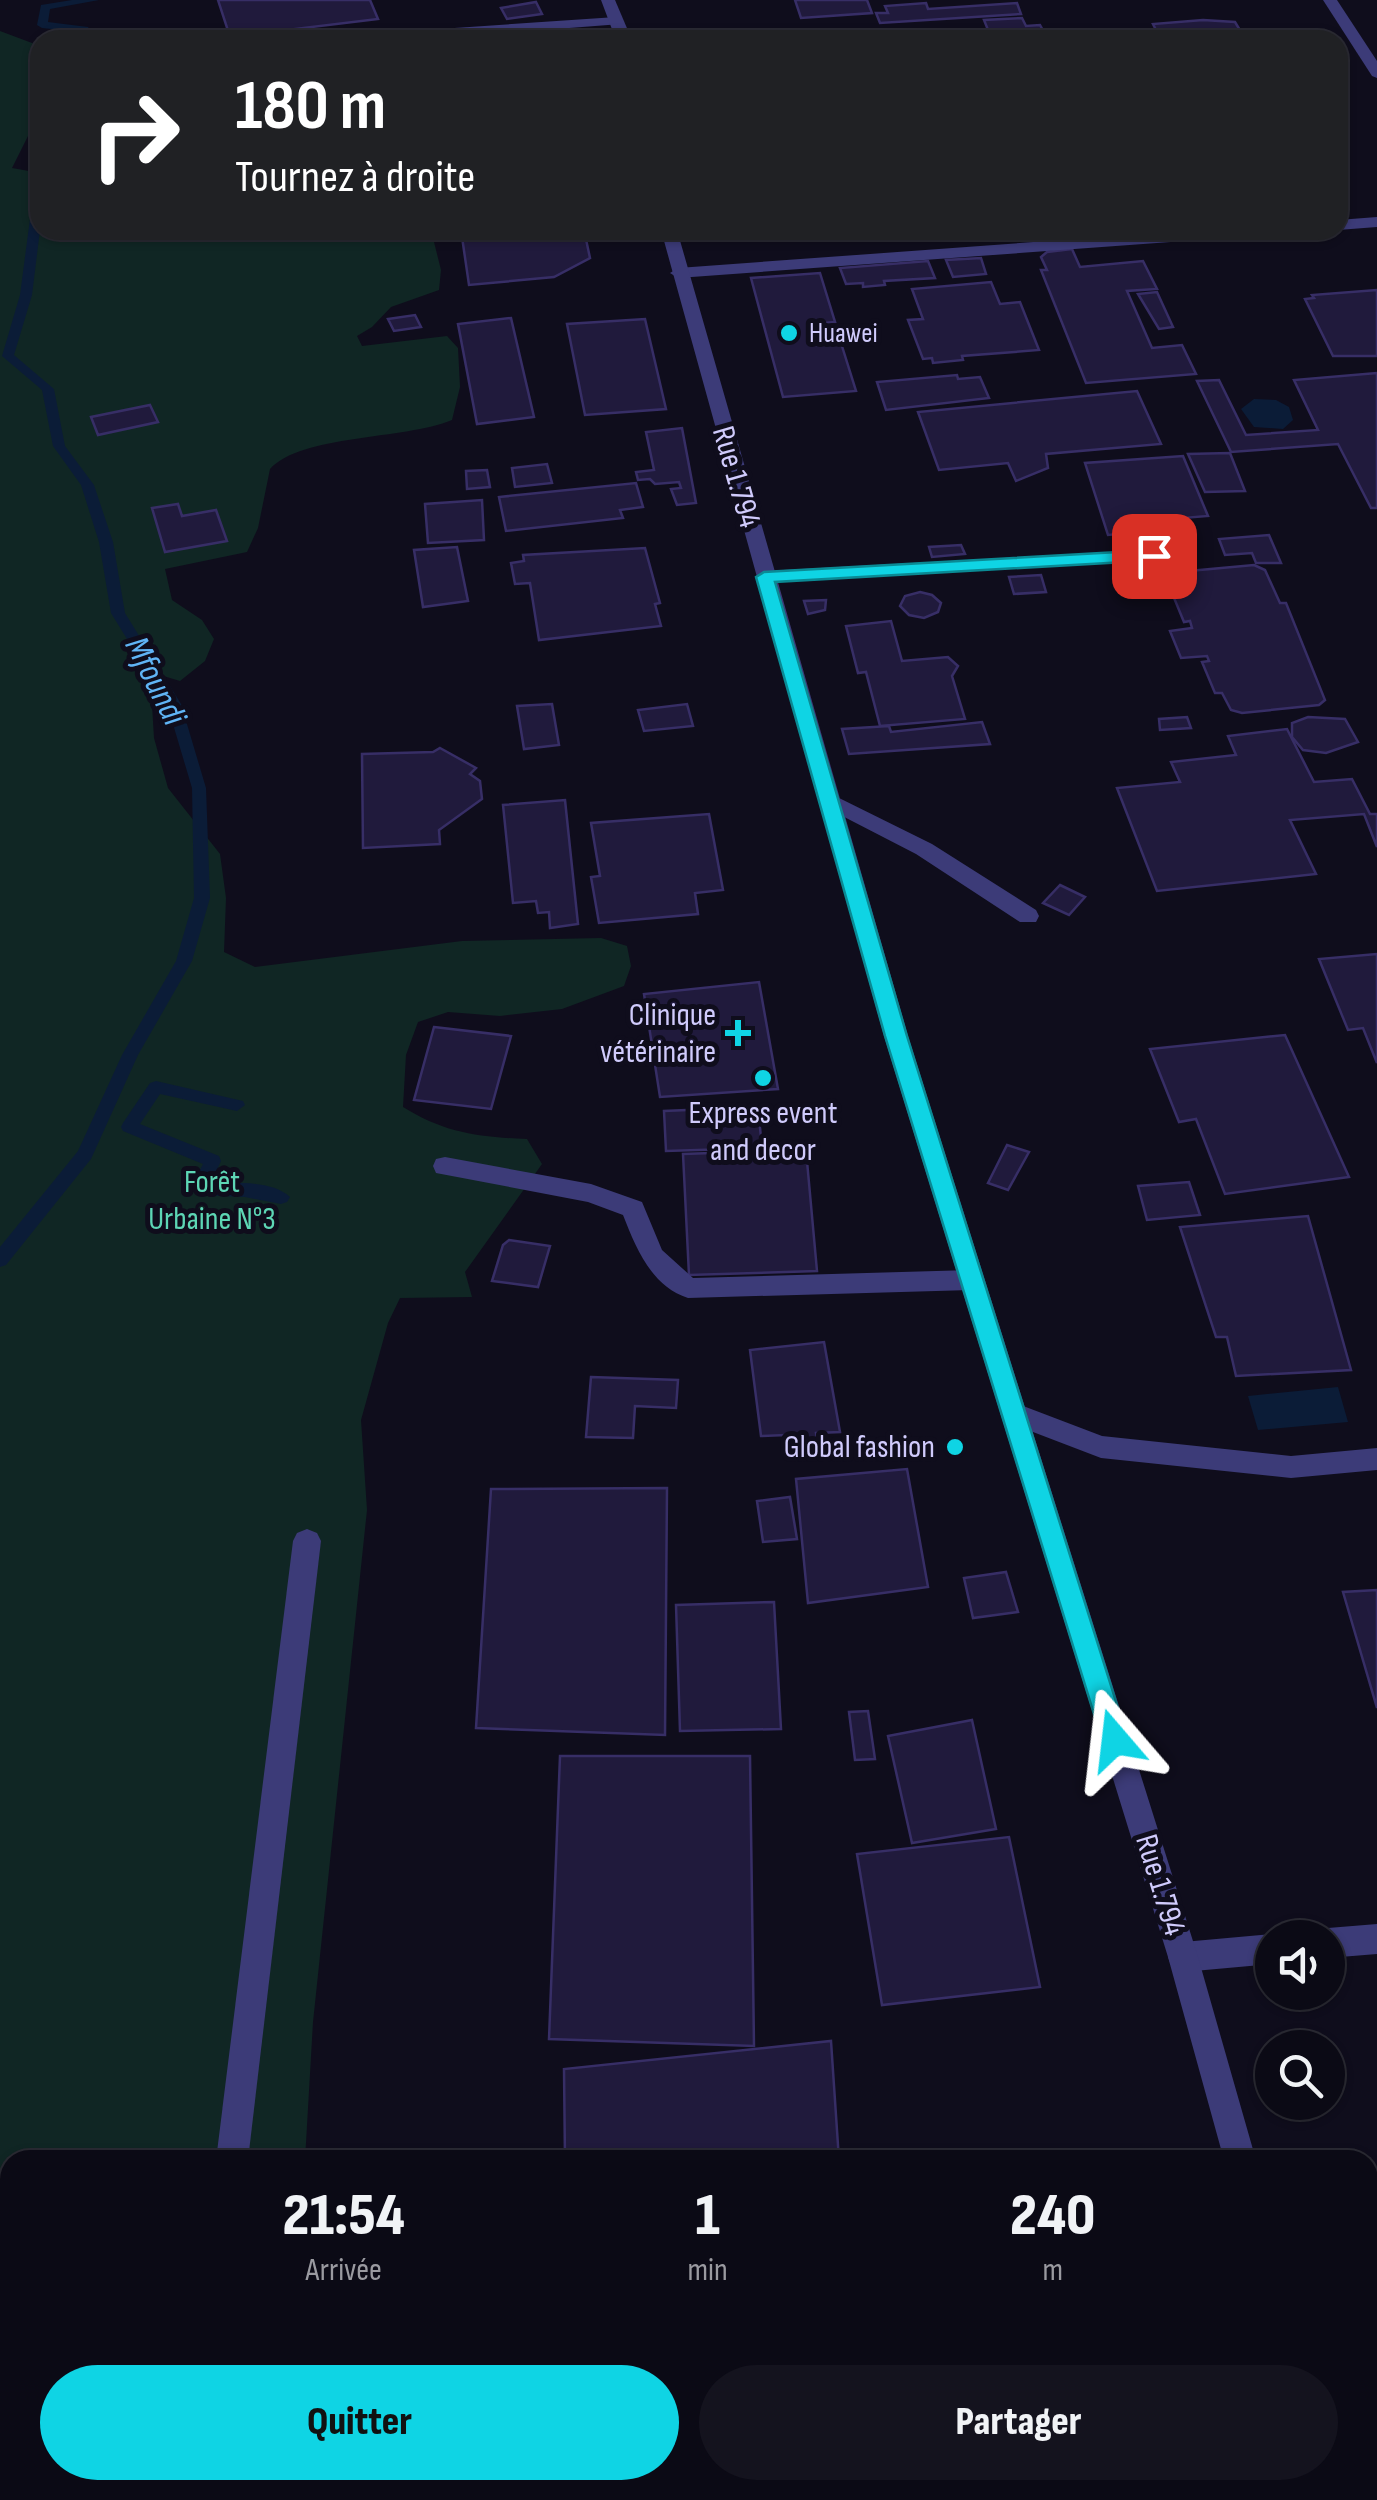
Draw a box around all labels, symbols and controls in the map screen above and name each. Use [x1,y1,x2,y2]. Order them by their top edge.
text: 180 m [235,65,386,149]
icon: right [70,70,200,200]
text: Tournez à droite [235,150,475,205]
place label: Huawei [809,317,878,350]
marker: Huawei [778,322,800,344]
street label: Rue 1.794 [703,422,769,532]
pin [1112,514,1197,599]
icon: arrive [1127,529,1182,584]
water label: Mfoundi [115,630,196,734]
place label: Clinique vétérinaire [600,996,716,1072]
marker: Clinique vétérinaire [725,1020,751,1046]
marker: Express event and decor [752,1067,774,1089]
place label: Express event and decor [689,1094,838,1170]
park label: Forêt Urbaine N°3 [148,1163,276,1239]
place label: Global fashion [784,1428,935,1467]
marker: Global fashion [944,1436,966,1458]
position arrow [1063,1688,1167,1792]
street label: Rue 1.794 [1126,1830,1194,1940]
map controls [1255,1920,1345,2120]
button: sound [1255,1920,1345,2010]
button: search [1255,2030,1345,2120]
text: 21:54 [282,2180,405,2252]
text: 1 [695,2180,720,2252]
text: 240 [1010,2180,1096,2252]
text: Arrivée [305,2251,382,2290]
text: min [687,2251,728,2290]
text: m [1043,2251,1063,2290]
button: Quitter [40,2365,679,2480]
button: Partager [699,2365,1338,2480]

